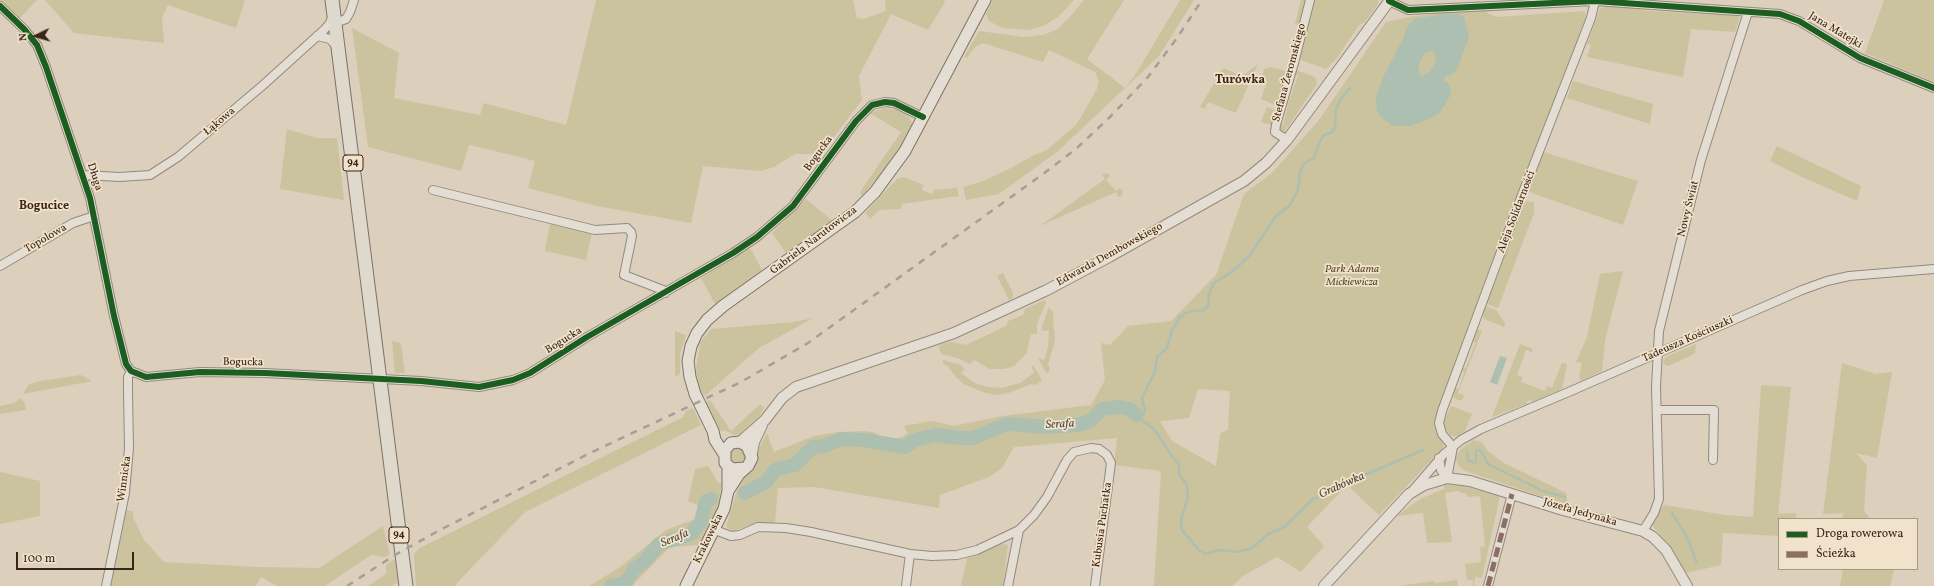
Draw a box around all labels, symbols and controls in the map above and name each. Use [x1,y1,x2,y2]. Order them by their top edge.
street label: Jana Matejki [1806,10,1864,52]
north arrow [16,16,56,56]
street label: Stefana Żeromskiego [1270,22,1310,124]
text: N [16,32,31,42]
district label: Turówka [1215,74,1265,88]
street label: Łąkowa [202,105,238,139]
street label: Bogucka [802,134,836,174]
road number: 94 [343,155,363,171]
street label: Długa [83,161,105,193]
street label: Aleja Solidarności [1495,169,1539,255]
street label: Nowy Świat [1676,179,1702,239]
district label: Bogucice [19,200,69,214]
street label: Gabriela Narutowicza [768,204,860,278]
street label: Edwarda Dembowskiego [1055,220,1165,290]
street label: Topolowa [23,222,69,256]
park label: Park Adama Mickiewicza [1325,263,1379,289]
street label: Tadeusza Kościuszki [1640,314,1736,366]
street label: Bogucka [543,325,585,357]
street label: Bogucka [223,356,263,370]
water label: Serafa [1045,417,1075,433]
street label: Winnicka [115,455,135,503]
water label: Grabówka [1317,470,1367,502]
street label: Kubusia Puchatka [1090,481,1116,569]
street label: Józefa Jedynaka [1542,496,1618,530]
street label: Krakowska [691,512,727,566]
legend [1778,518,1918,570]
text: Droga rowerowa [1816,526,1903,542]
road number: 94 [389,527,409,543]
water label: Serafa [659,527,691,551]
scale bar [18,544,136,570]
text: Ścieżka [1816,546,1856,562]
text: 100 m [23,551,55,567]

